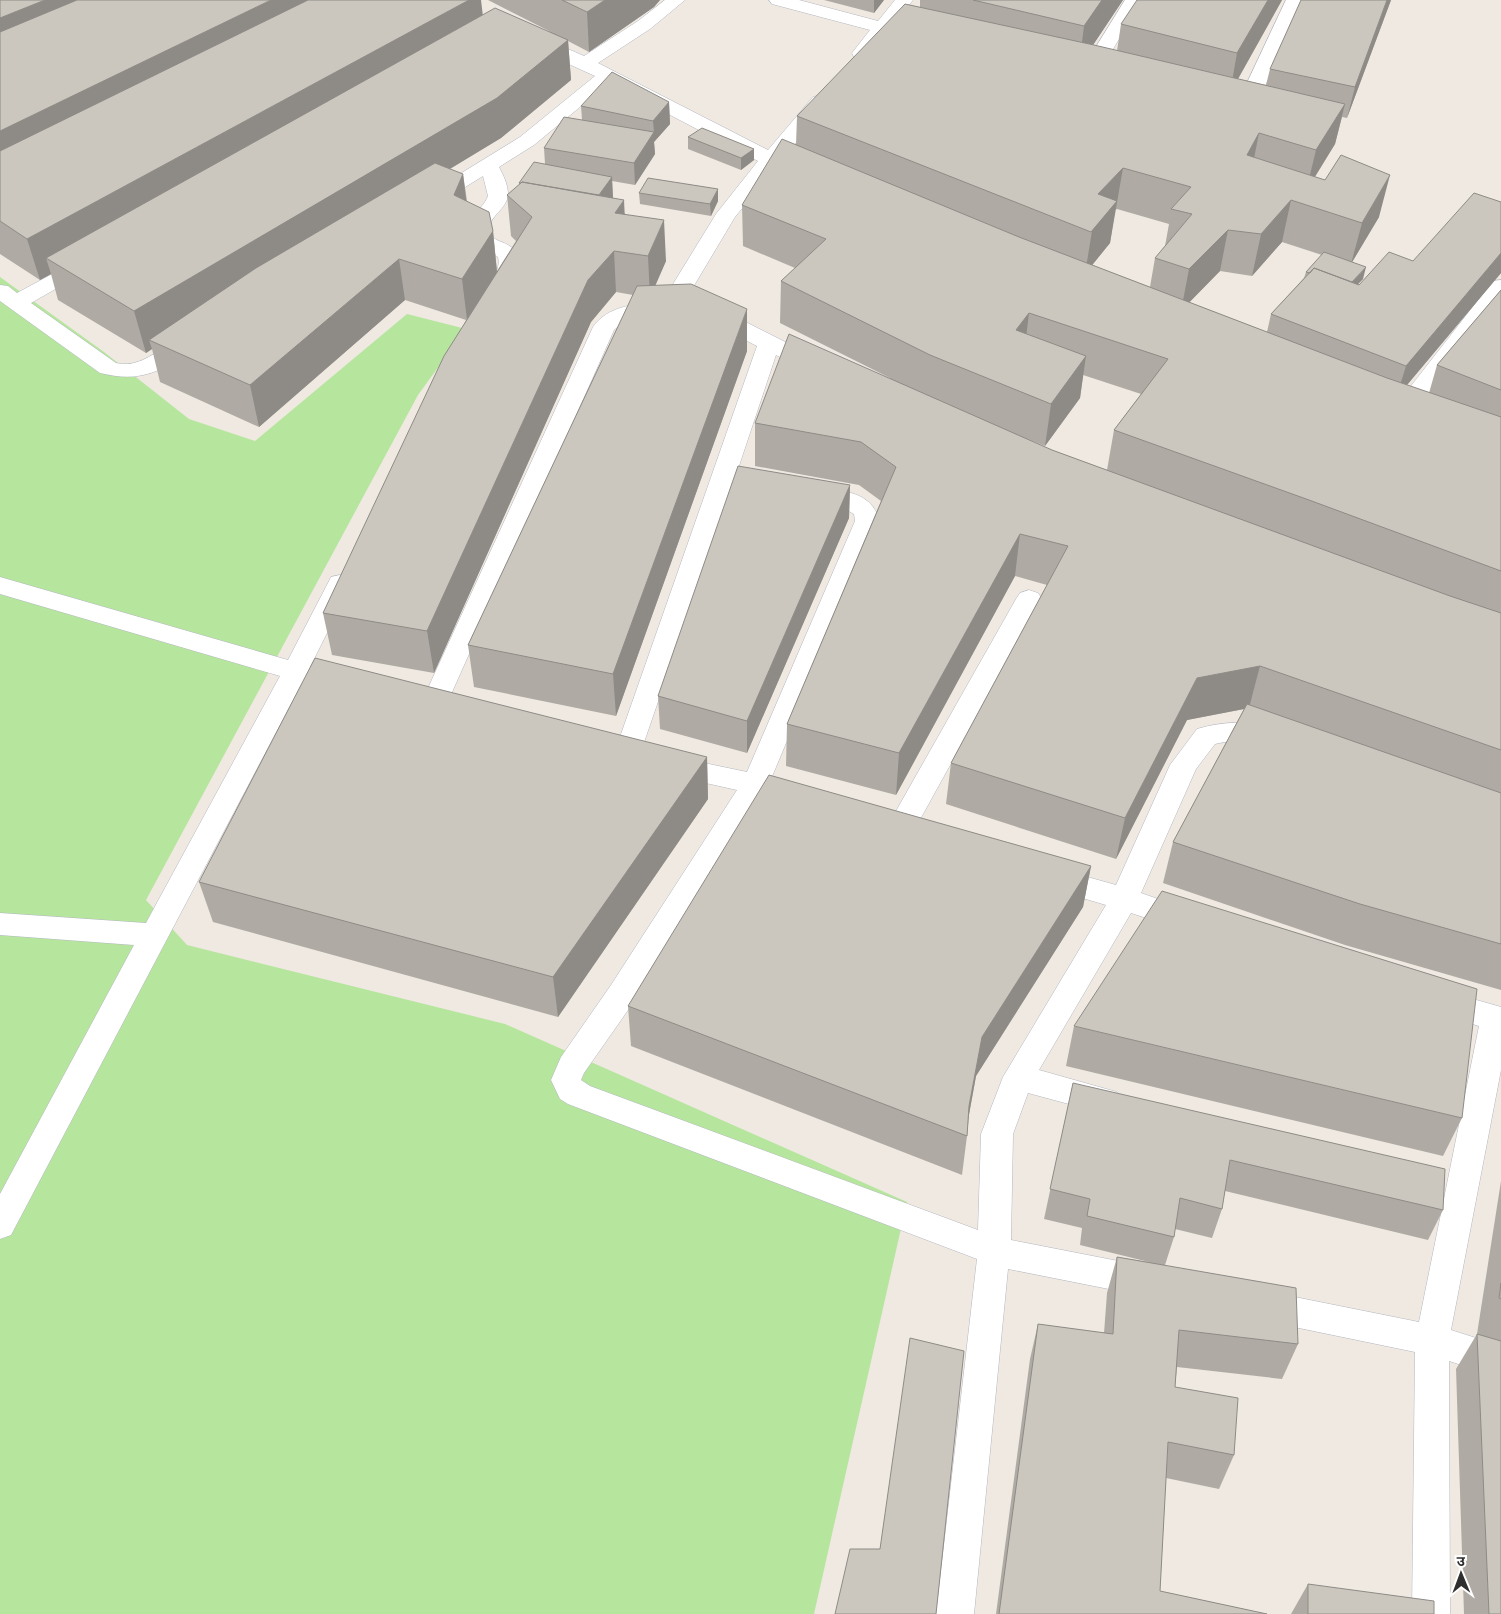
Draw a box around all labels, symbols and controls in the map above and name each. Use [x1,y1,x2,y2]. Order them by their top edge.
north arrow [1436,1549,1486,1599]
text: उ [1457,1552,1466,1570]

